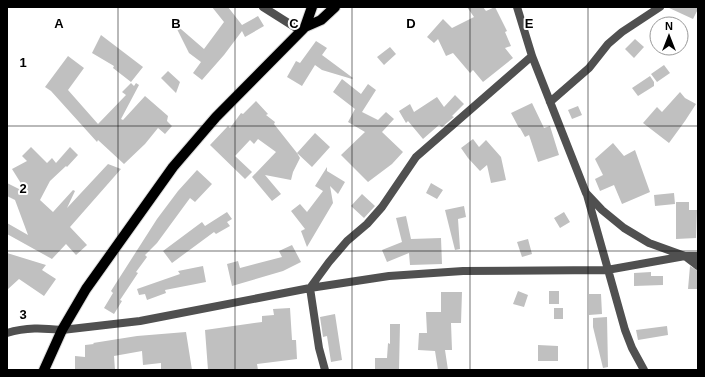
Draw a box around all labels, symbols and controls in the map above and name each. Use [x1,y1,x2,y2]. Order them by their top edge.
text: A [54,16,64,31]
text: B [171,16,181,31]
text: C [289,16,299,31]
text: D [406,16,416,31]
text: E [525,16,534,31]
north arrow [649,16,689,56]
text: N [665,20,673,32]
text: 1 [19,55,27,70]
text: 2 [19,181,27,196]
text: 3 [19,307,27,322]

